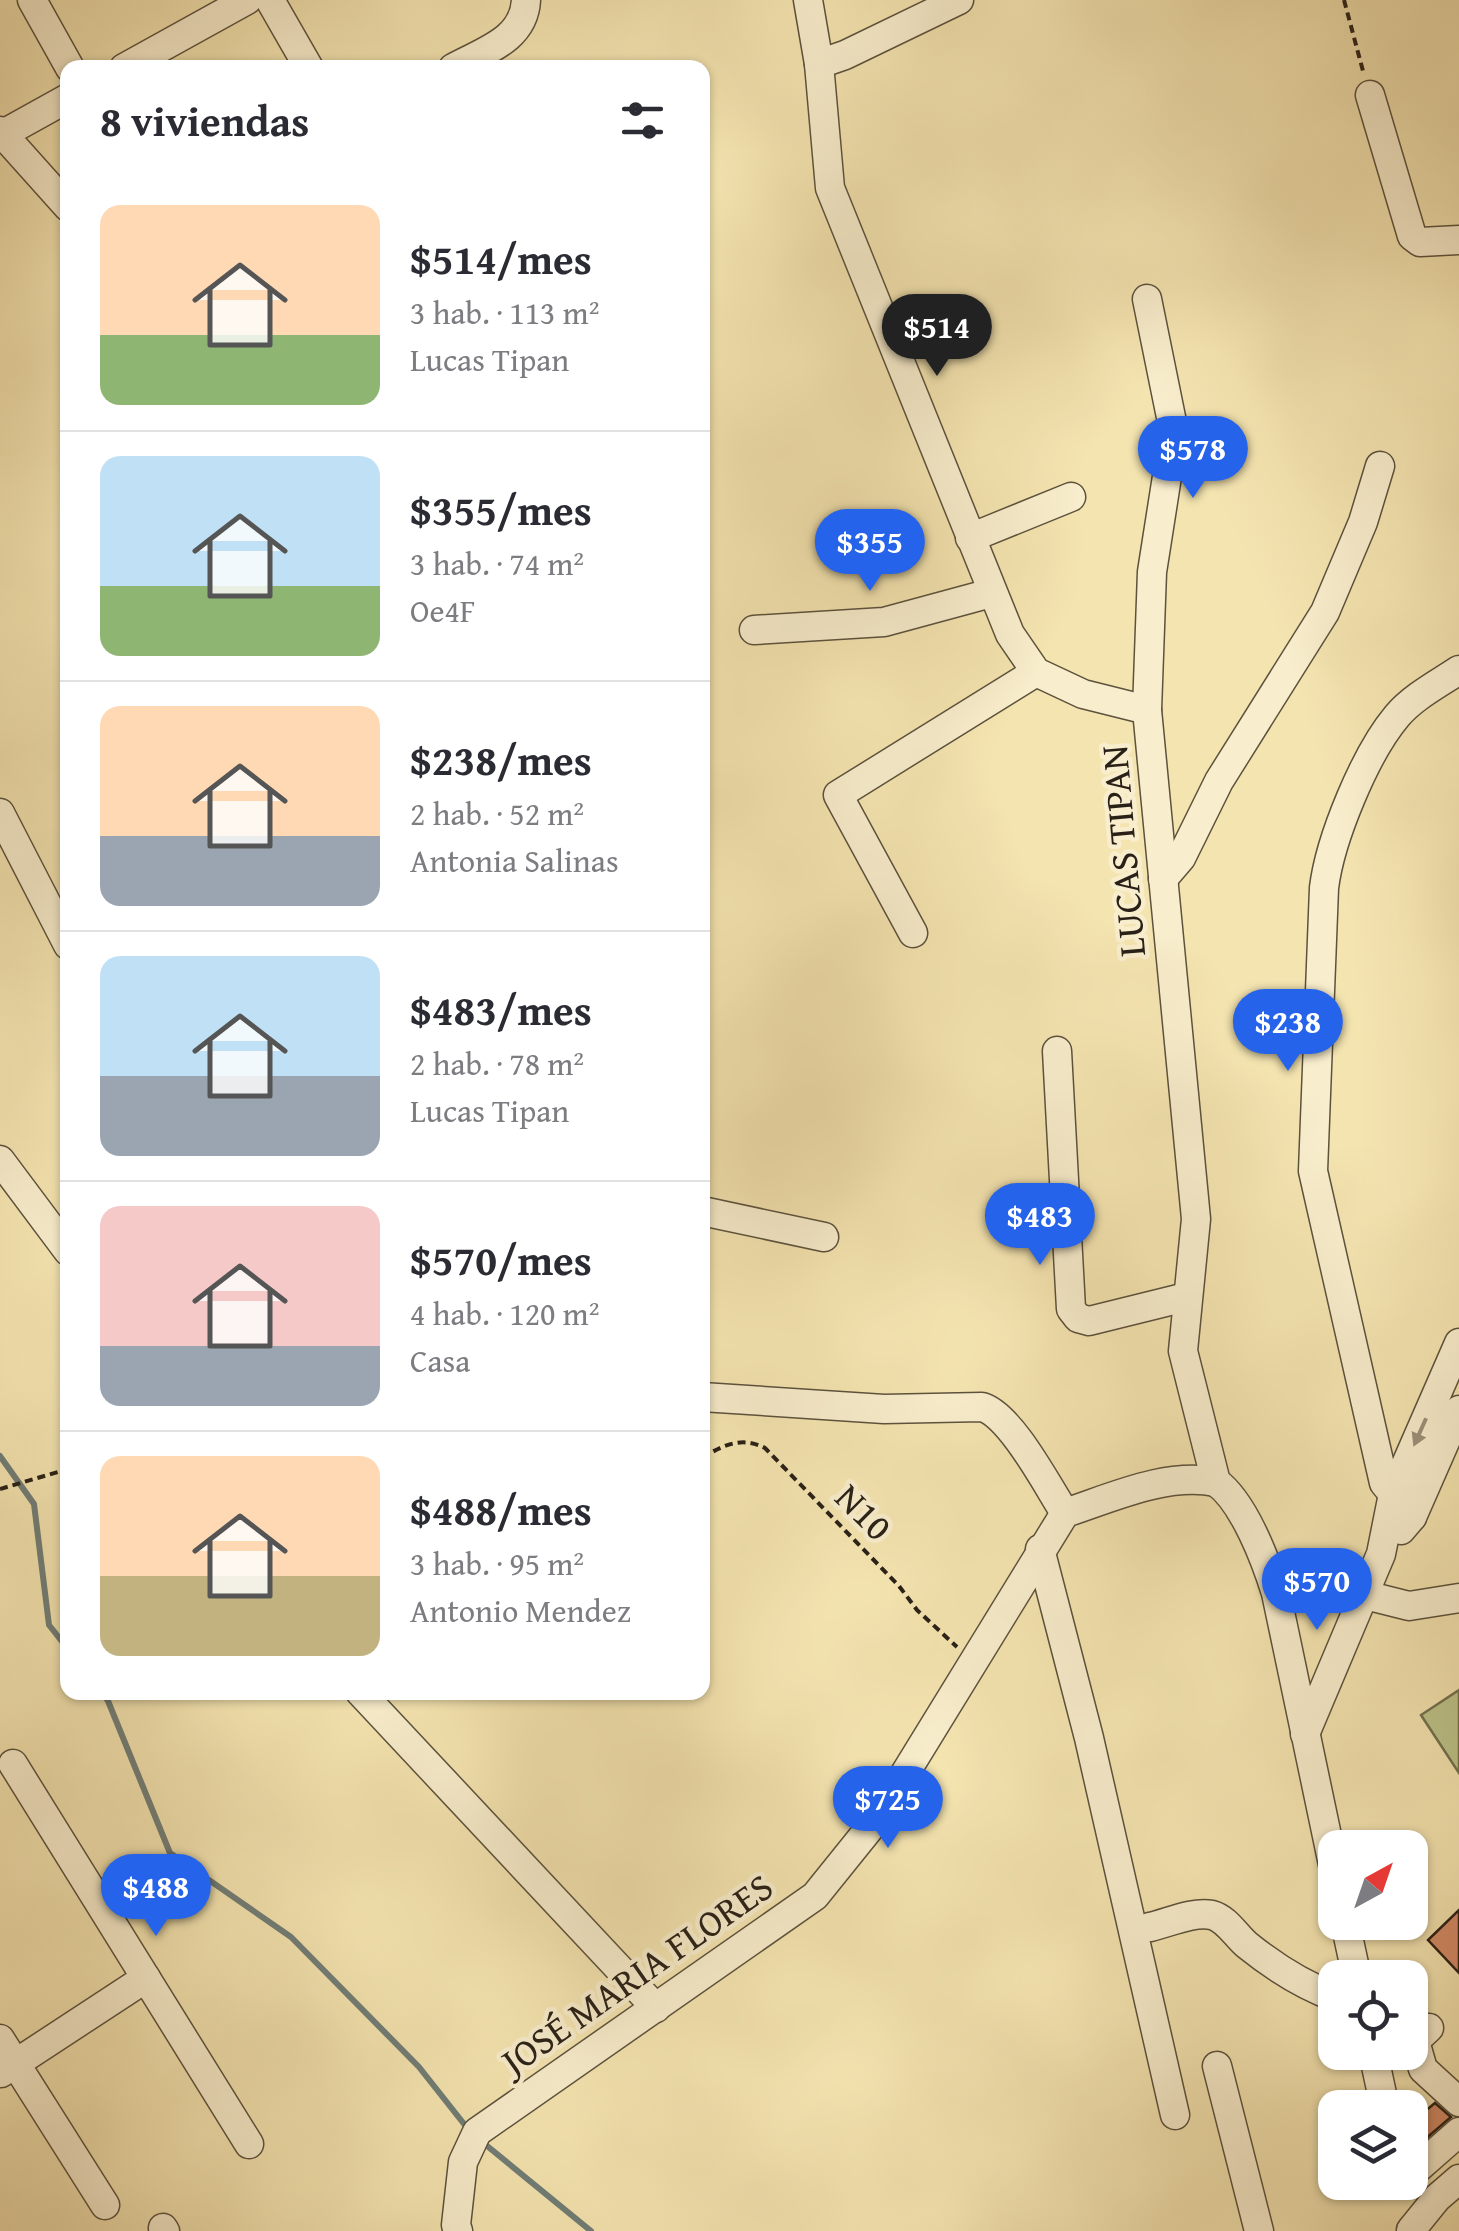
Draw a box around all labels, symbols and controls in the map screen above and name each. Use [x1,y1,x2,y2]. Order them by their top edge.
text: 8 viviendas [100,90,309,151]
icon: filters [615,93,670,148]
text: $514/mes [410,228,592,289]
icon: home [180,245,300,365]
text: 3 hab. · 113 m² [410,289,599,336]
pin: $514 [878,294,996,379]
text: $514 [904,303,970,350]
text: Lucas Tipan [410,336,569,383]
pin: $578 [1134,416,1252,501]
text: $578 [1160,425,1226,472]
text: $355/mes [410,479,592,540]
icon: home [180,496,300,616]
pin: $355 [811,509,929,594]
text: $355 [837,518,903,565]
text: 3 hab. · 74 m² [410,540,584,587]
text: Oe4F [410,587,475,634]
text: $238/mes [410,729,592,790]
street label: LUCAS TIPAN [1085,743,1159,959]
icon: home [180,746,300,866]
text: 2 hab. · 52 m² [410,790,584,837]
text: Antonia Salinas [410,837,619,884]
text: $483/mes [410,979,592,1040]
pin: $238 [1229,989,1347,1074]
icon: home [180,996,300,1116]
text: $238 [1255,998,1321,1045]
text: 2 hab. · 78 m² [410,1040,584,1087]
text: Lucas Tipan [410,1087,569,1134]
pin: $483 [981,1183,1099,1268]
text: $483 [1007,1192,1073,1239]
text: $570/mes [410,1229,592,1290]
icon: home [180,1246,300,1366]
text: 4 hab. · 120 m² [410,1290,599,1337]
text: Casa [410,1337,470,1384]
one-way arrow [1412,1417,1428,1447]
street label: N10 [823,1470,906,1553]
text: $488/mes [410,1479,592,1540]
icon: home [180,1496,300,1616]
text: 3 hab. · 95 m² [410,1540,584,1587]
pin: $570 [1258,1548,1376,1633]
text: $570 [1284,1557,1350,1604]
text: Antonio Mendez [410,1587,631,1634]
pin: $725 [829,1766,947,1851]
text: $725 [855,1775,921,1822]
north arrow [1318,1830,1428,1940]
map controls [1318,1830,1428,2200]
pin: $488 [97,1854,215,1939]
street label: JOSÉ MARIA FLORES [486,1858,784,2090]
text: $488 [123,1863,189,1910]
button: locate [1318,1960,1428,2070]
button: layers [1318,2090,1428,2200]

